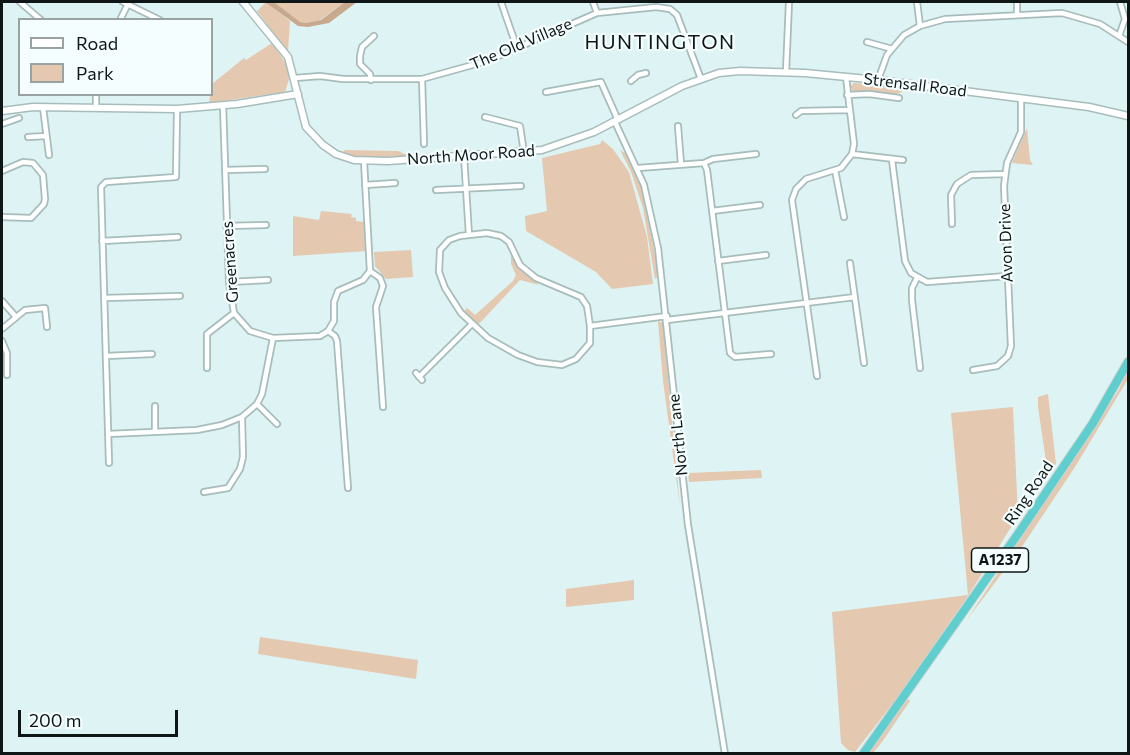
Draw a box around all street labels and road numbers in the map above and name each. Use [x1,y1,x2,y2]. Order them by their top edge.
street label: The Old Village [467,14,575,74]
street label: Strensall Road [862,69,968,101]
street label: North Moor Road [406,141,536,169]
street label: Avon Drive [995,203,1017,283]
street label: Greenacres [218,220,242,304]
street label: North Lane [664,393,692,477]
street label: Ring Road [1001,457,1057,529]
road number: A1237 [972,548,1028,572]

